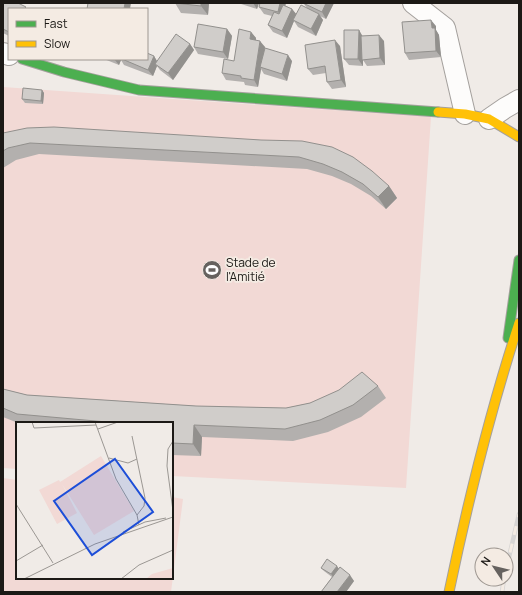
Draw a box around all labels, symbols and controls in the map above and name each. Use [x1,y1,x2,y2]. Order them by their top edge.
legend [8,8,148,60]
text: Fast [44,15,68,32]
text: Slow [44,35,70,52]
place label: Stade de l'Amitié [226,254,276,285]
sports icon: Stade de l'Amitié [201,259,223,281]
inset map [16,422,173,579]
north arrow [474,547,514,587]
text: N [477,553,494,569]

